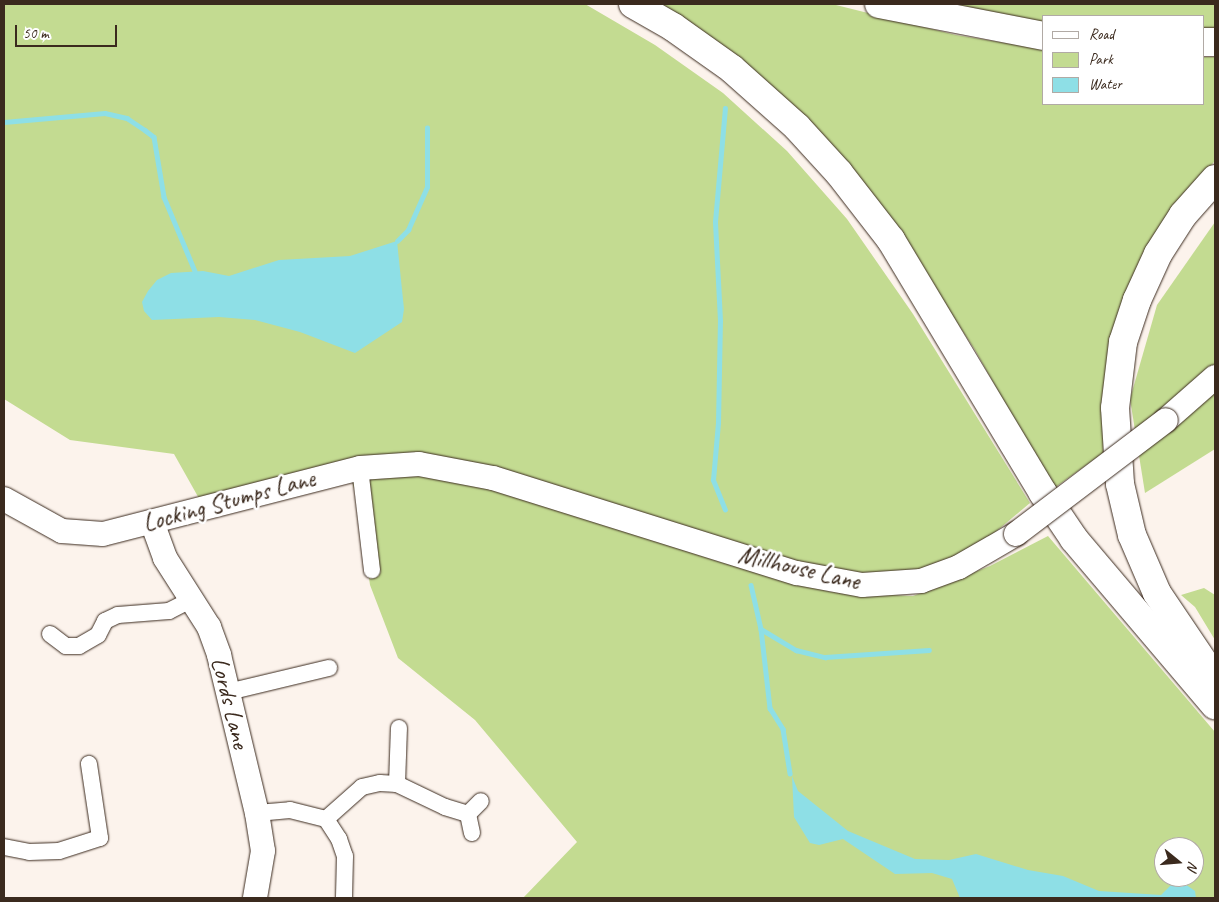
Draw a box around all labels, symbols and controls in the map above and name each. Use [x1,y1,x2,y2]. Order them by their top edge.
scale bar [18,15,120,47]
legend [1042,15,1204,105]
text: 50 m [23,24,49,43]
text: Road [1089,25,1114,44]
text: Park [1089,50,1113,69]
text: Water [1089,75,1122,94]
street label: Locking Stumps Lane [139,463,319,539]
street label: Millhouse Lane [735,539,863,597]
street label: Lords Lane [204,654,256,752]
north arrow [1154,837,1204,887]
text: N [1183,860,1202,873]

